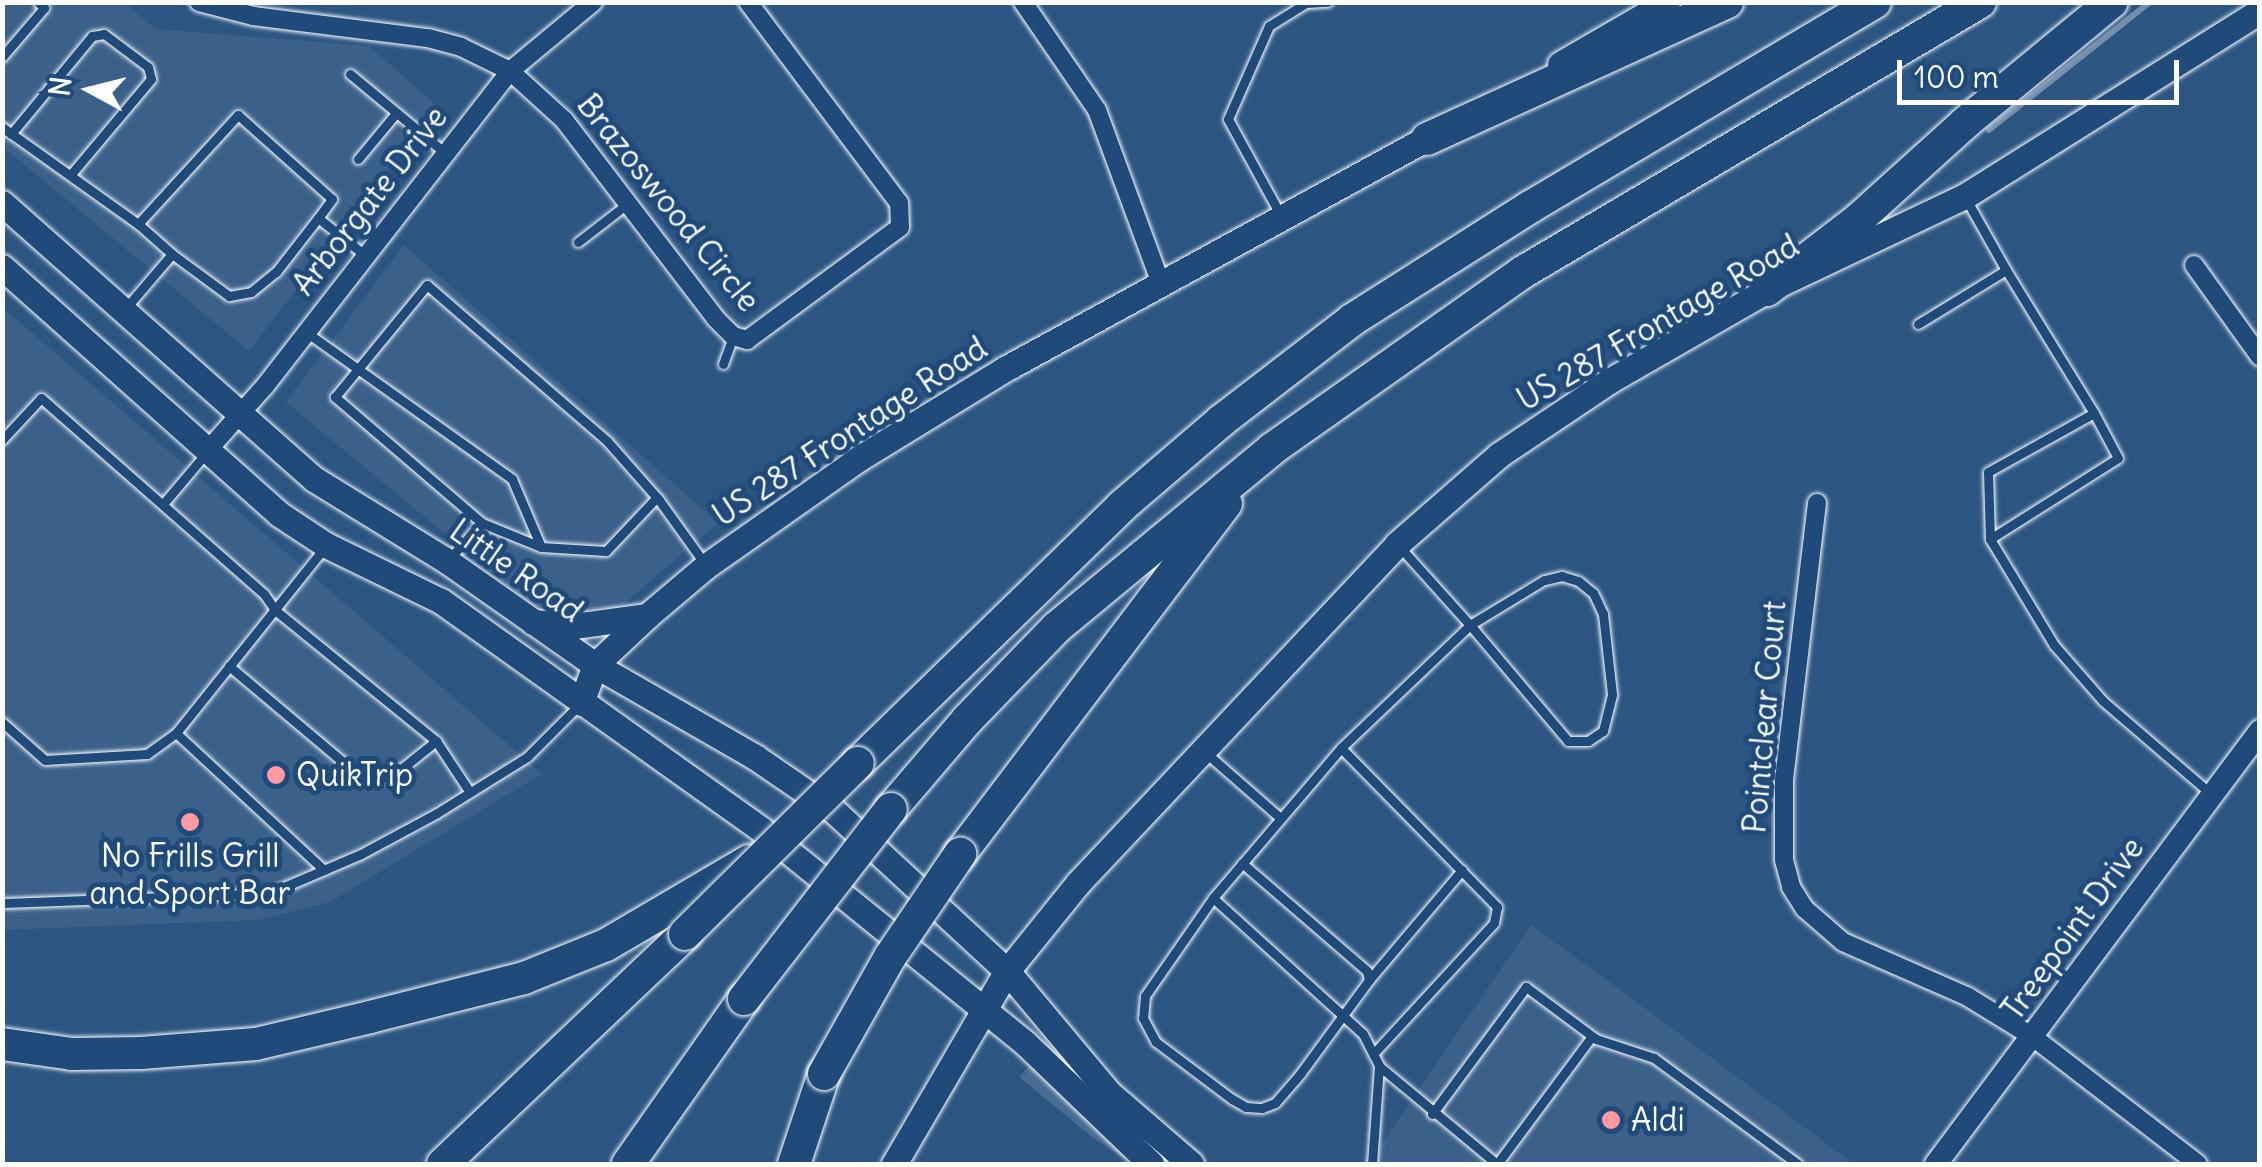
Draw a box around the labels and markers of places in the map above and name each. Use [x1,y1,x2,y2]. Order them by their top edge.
place label: QuikTrip [296,756,413,794]
marker: QuikTrip [265,764,287,786]
marker: No Frills Grill and Sport Bar [179,811,201,833]
place label: No Frills Grill and Sport Bar [90,838,290,913]
place label: Aldi [1631,1101,1685,1139]
marker: Aldi [1600,1109,1622,1131]

